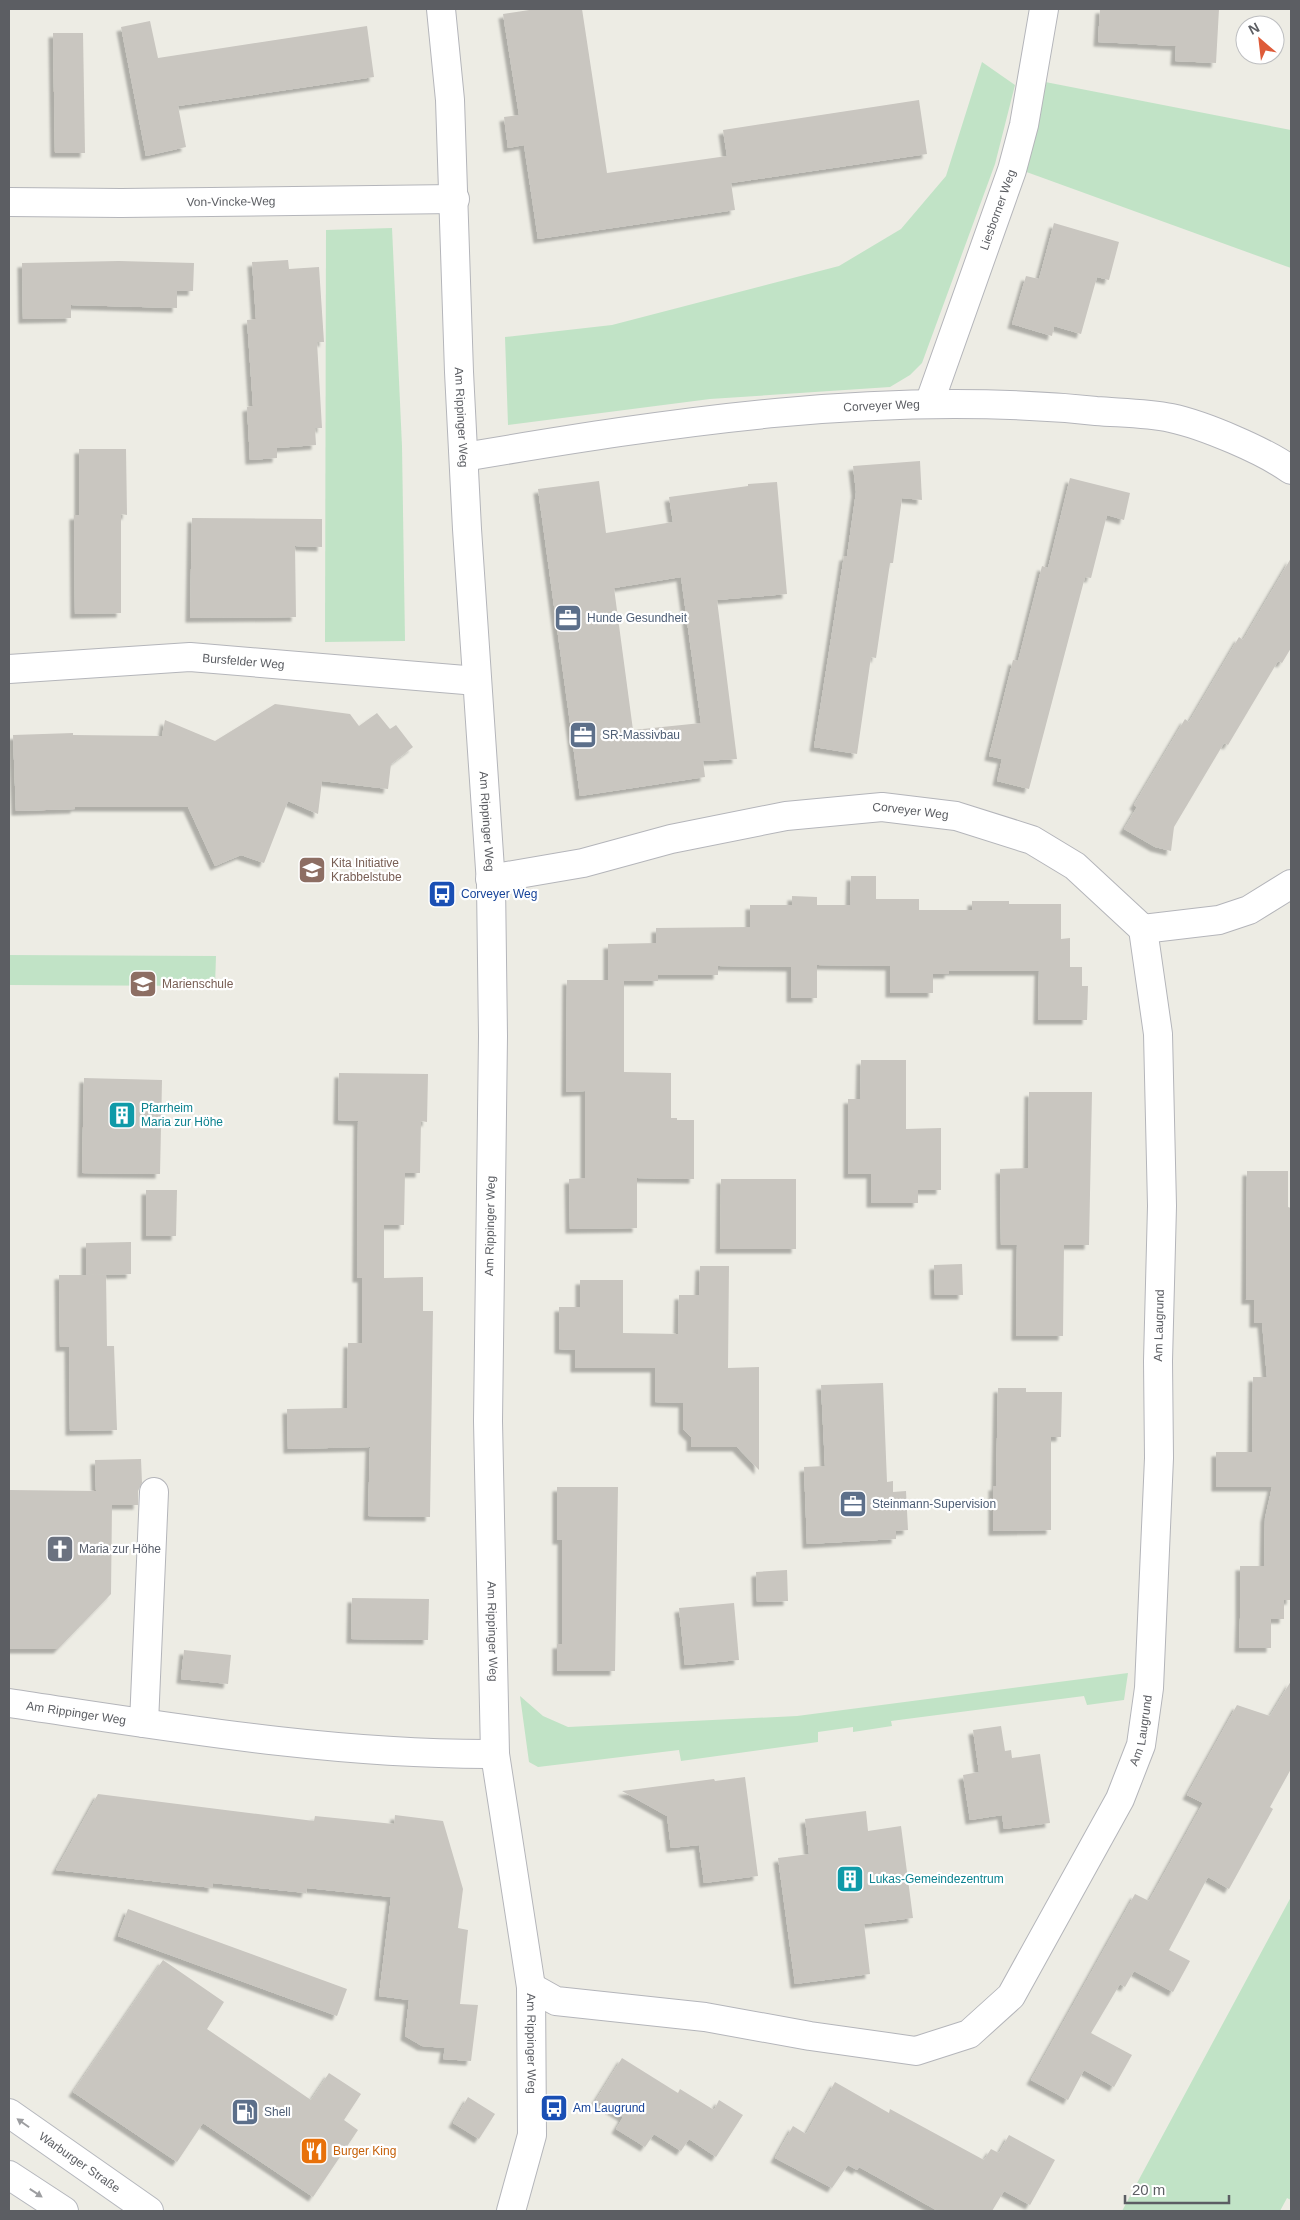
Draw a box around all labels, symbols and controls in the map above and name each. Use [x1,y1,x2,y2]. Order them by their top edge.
north arrow [1235,15,1285,65]
text: N [1246,19,1262,38]
street label: Liesborner Weg [977,168,1019,252]
street label: Von-Vincke-Weg [186,194,276,209]
street label: Am Rippinger Weg [452,367,471,468]
street label: Corveyer Weg [843,397,920,415]
office icon: Hunde Gesundheit [553,603,583,633]
place label: Hunde Gesundheit [587,611,688,625]
street label: Bursfelder Weg [202,651,285,672]
office icon: SR-Massivbau [568,720,598,750]
place label: SR-Massivbau [602,728,680,742]
street label: Am Rippinger Weg [476,771,497,872]
street label: Corveyer Weg [872,800,949,822]
school or university icon: Kita Initiative Krabbelstube [297,855,327,885]
place label: Kita Initiative Krabbelstube [331,856,402,884]
bus stop icon: Corveyer Weg [427,879,457,909]
place label: Corveyer Weg [461,887,537,901]
school or university icon: Marienschule [128,969,158,999]
place label: Marienschule [162,977,234,991]
building icon: Pfarrheim Maria zur Höhe [107,1100,137,1130]
place label: Pfarrheim Maria zur Höhe [141,1101,223,1129]
street label: Am Rippinger Weg [482,1176,498,1276]
street label: Am Laugrund [1151,1289,1167,1362]
office icon: Steinmann-Supervision [838,1489,868,1519]
place label: Steinmann-Supervision [872,1497,996,1511]
church icon: Maria zur Höhe [45,1534,75,1564]
place label: Maria zur Höhe [79,1542,161,1556]
street label: Am Rippinger Weg [484,1581,500,1682]
street label: Am Laugrund [1127,1694,1155,1768]
street label: Am Rippinger Weg [25,1699,127,1728]
building icon: Lukas-Gemeindezentrum [835,1864,865,1894]
place label: Lukas-Gemeindezentrum [869,1872,1004,1886]
street label: Am Rippinger Weg [524,1993,539,2094]
bus stop icon: Am Laugrund [539,2093,569,2123]
fuel station icon: Shell [230,2097,260,2127]
place label: Am Laugrund [573,2101,645,2115]
place label: Shell [264,2105,291,2119]
one-way arrow [16,2118,30,2128]
street label: Warburger Straße [36,2129,123,2196]
restaurant icon: Burger King [299,2136,329,2166]
place label: Burger King [333,2144,396,2158]
scale bar [1125,2172,1229,2204]
text: 20 m [1132,2181,1165,2198]
one-way arrow [30,2188,43,2198]

